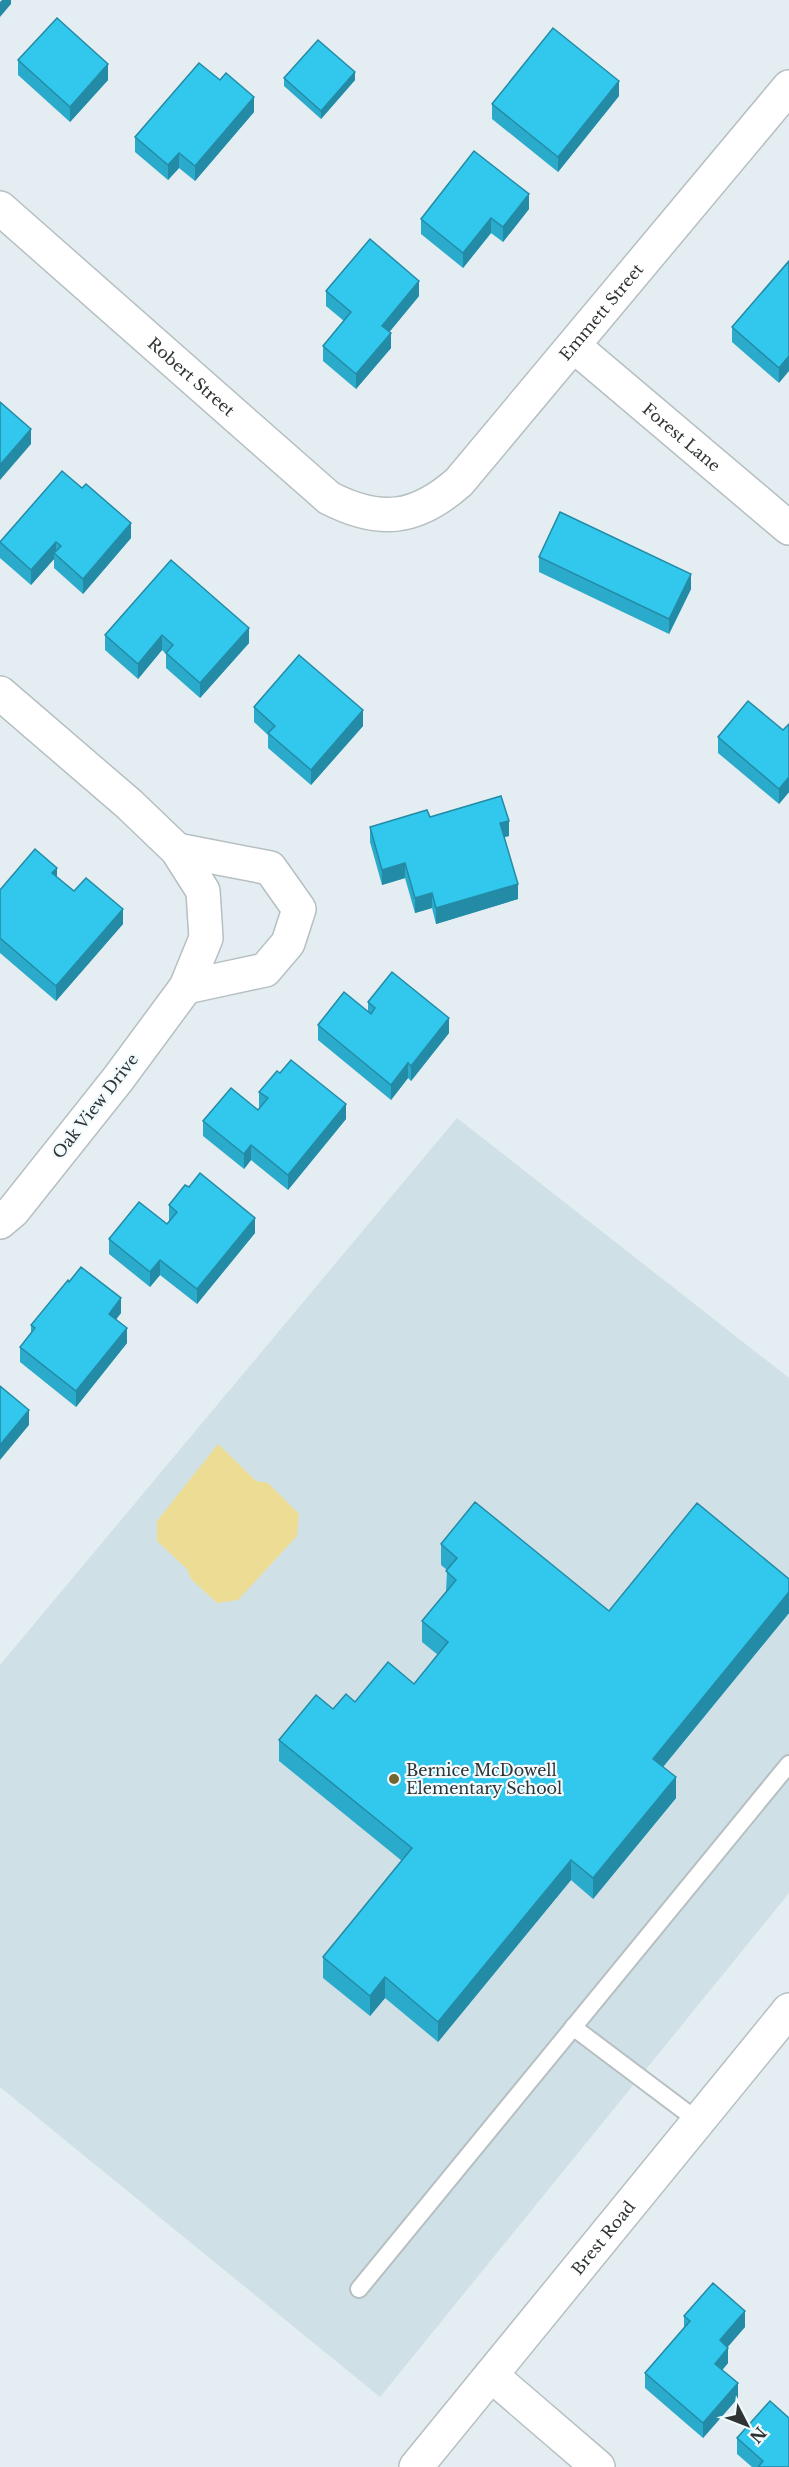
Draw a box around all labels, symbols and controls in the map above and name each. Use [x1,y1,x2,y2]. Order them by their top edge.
street label: Emmett Street [555,259,647,364]
street label: Robert Street [144,333,239,420]
street label: Forest Lane [639,399,725,476]
street label: Oak View Drive [48,1049,142,1163]
place label: Bernice McDowell Elementary School [406,1760,562,1798]
marker: Bernice McDowell Elementary School [387,1772,401,1786]
street label: Brest Road [567,2197,639,2279]
north arrow [717,2395,777,2455]
text: N [746,2423,771,2447]

